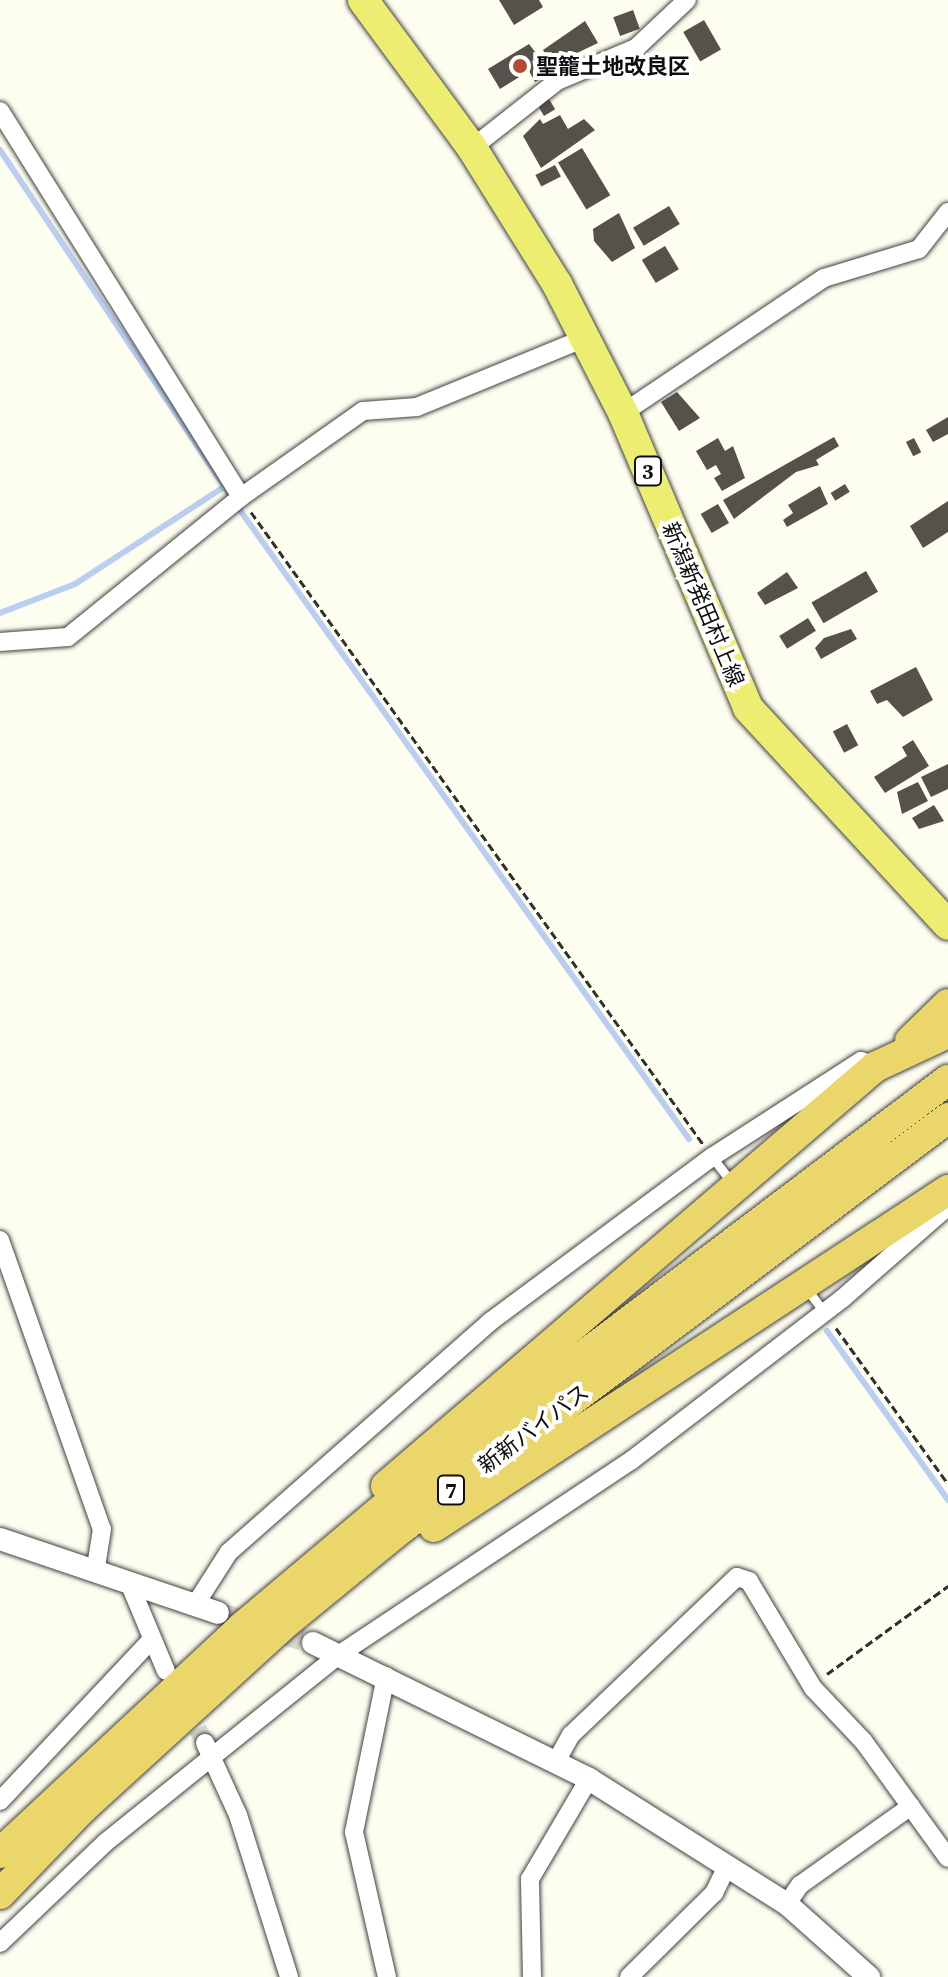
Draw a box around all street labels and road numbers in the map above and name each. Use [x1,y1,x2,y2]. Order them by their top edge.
road number: 3 [634,455,662,487]
street label: 新潟新発田村上線 [657,518,751,690]
street label: 新新バイパス [472,1378,594,1478]
road number: 7 [437,1474,465,1506]

